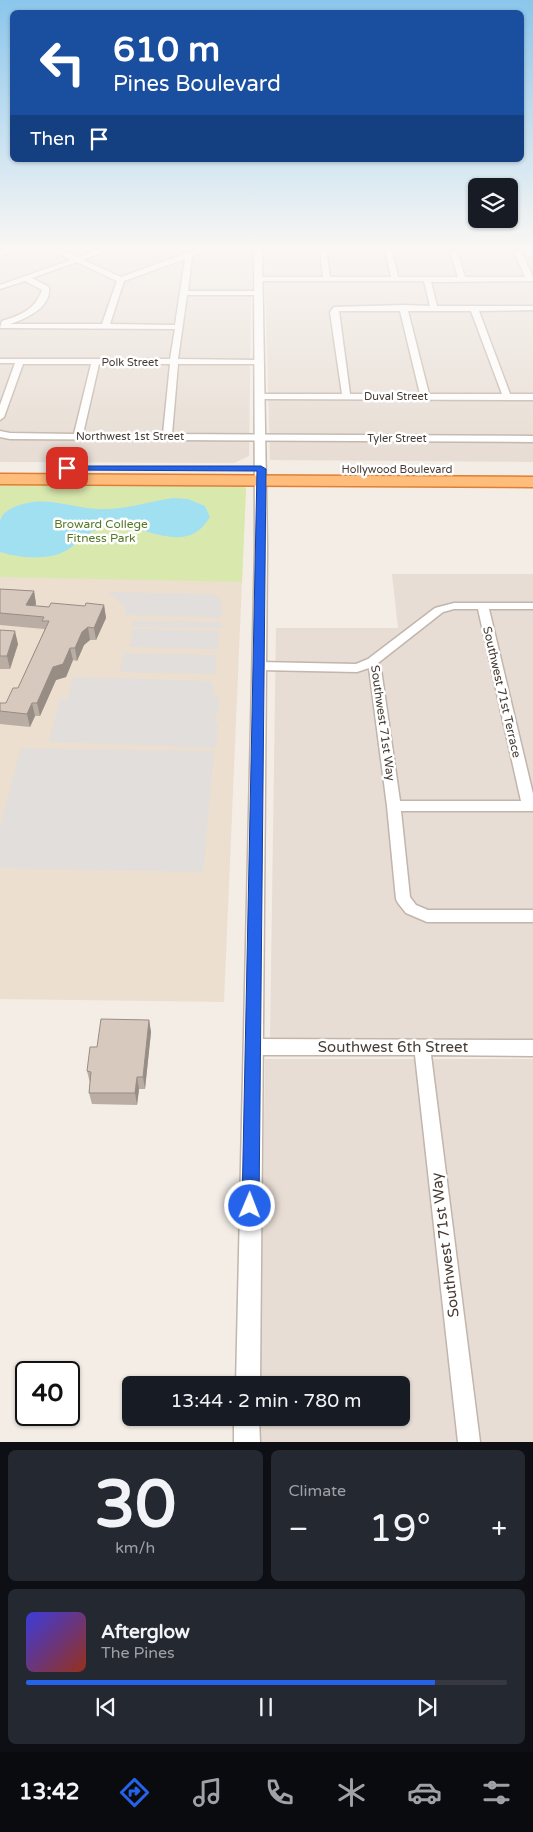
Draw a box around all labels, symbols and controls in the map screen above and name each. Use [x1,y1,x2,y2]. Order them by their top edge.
text: 610 m [113,29,220,71]
icon: left [30,30,95,95]
text: Pines Boulevard [113,71,281,97]
icon: arrive [85,125,113,153]
text: Then [30,128,75,150]
map controls [468,178,518,228]
button: layers [468,178,518,228]
street label: Polk Street [102,356,158,369]
street label: Duval Street [364,390,428,403]
street label: Northwest 1st Street [76,430,184,443]
street label: Tyler Street [367,432,427,445]
pin [46,447,88,489]
icon: arrive [53,454,81,482]
street label: Hollywood Boulevard [342,463,452,476]
park label: Broward College Fitness Park [54,517,148,545]
street label: Southwest 71st Terrace [480,625,524,759]
street label: Southwest 71st Way [368,664,398,782]
street label: Southwest 6th Street [318,1038,468,1056]
street label: Southwest 71st Way [427,1172,463,1318]
position arrow [223,1179,275,1231]
speed limit sign: 40 [15,1361,80,1426]
text: 13:44 · 2 min · 780 m [170,1390,362,1412]
text: 30 [94,1466,176,1545]
text: Climate [289,1481,346,1501]
text: 19° [369,1506,431,1552]
text: − [289,1512,308,1546]
text: + [491,1512,507,1546]
text: km/h [115,1538,155,1558]
text: Afterglow [101,1621,190,1643]
text: The Pines [101,1643,175,1663]
icon: previous [92,1693,120,1721]
icon: pause [252,1693,280,1721]
icon: next [413,1693,441,1721]
icon: directions [117,1775,152,1810]
icon: music [190,1775,225,1810]
icon: phone [262,1775,297,1810]
icon: climate [334,1775,369,1810]
icon: car [407,1775,442,1810]
icon: filters [479,1775,514,1810]
text: 13:42 [19,1779,80,1805]

